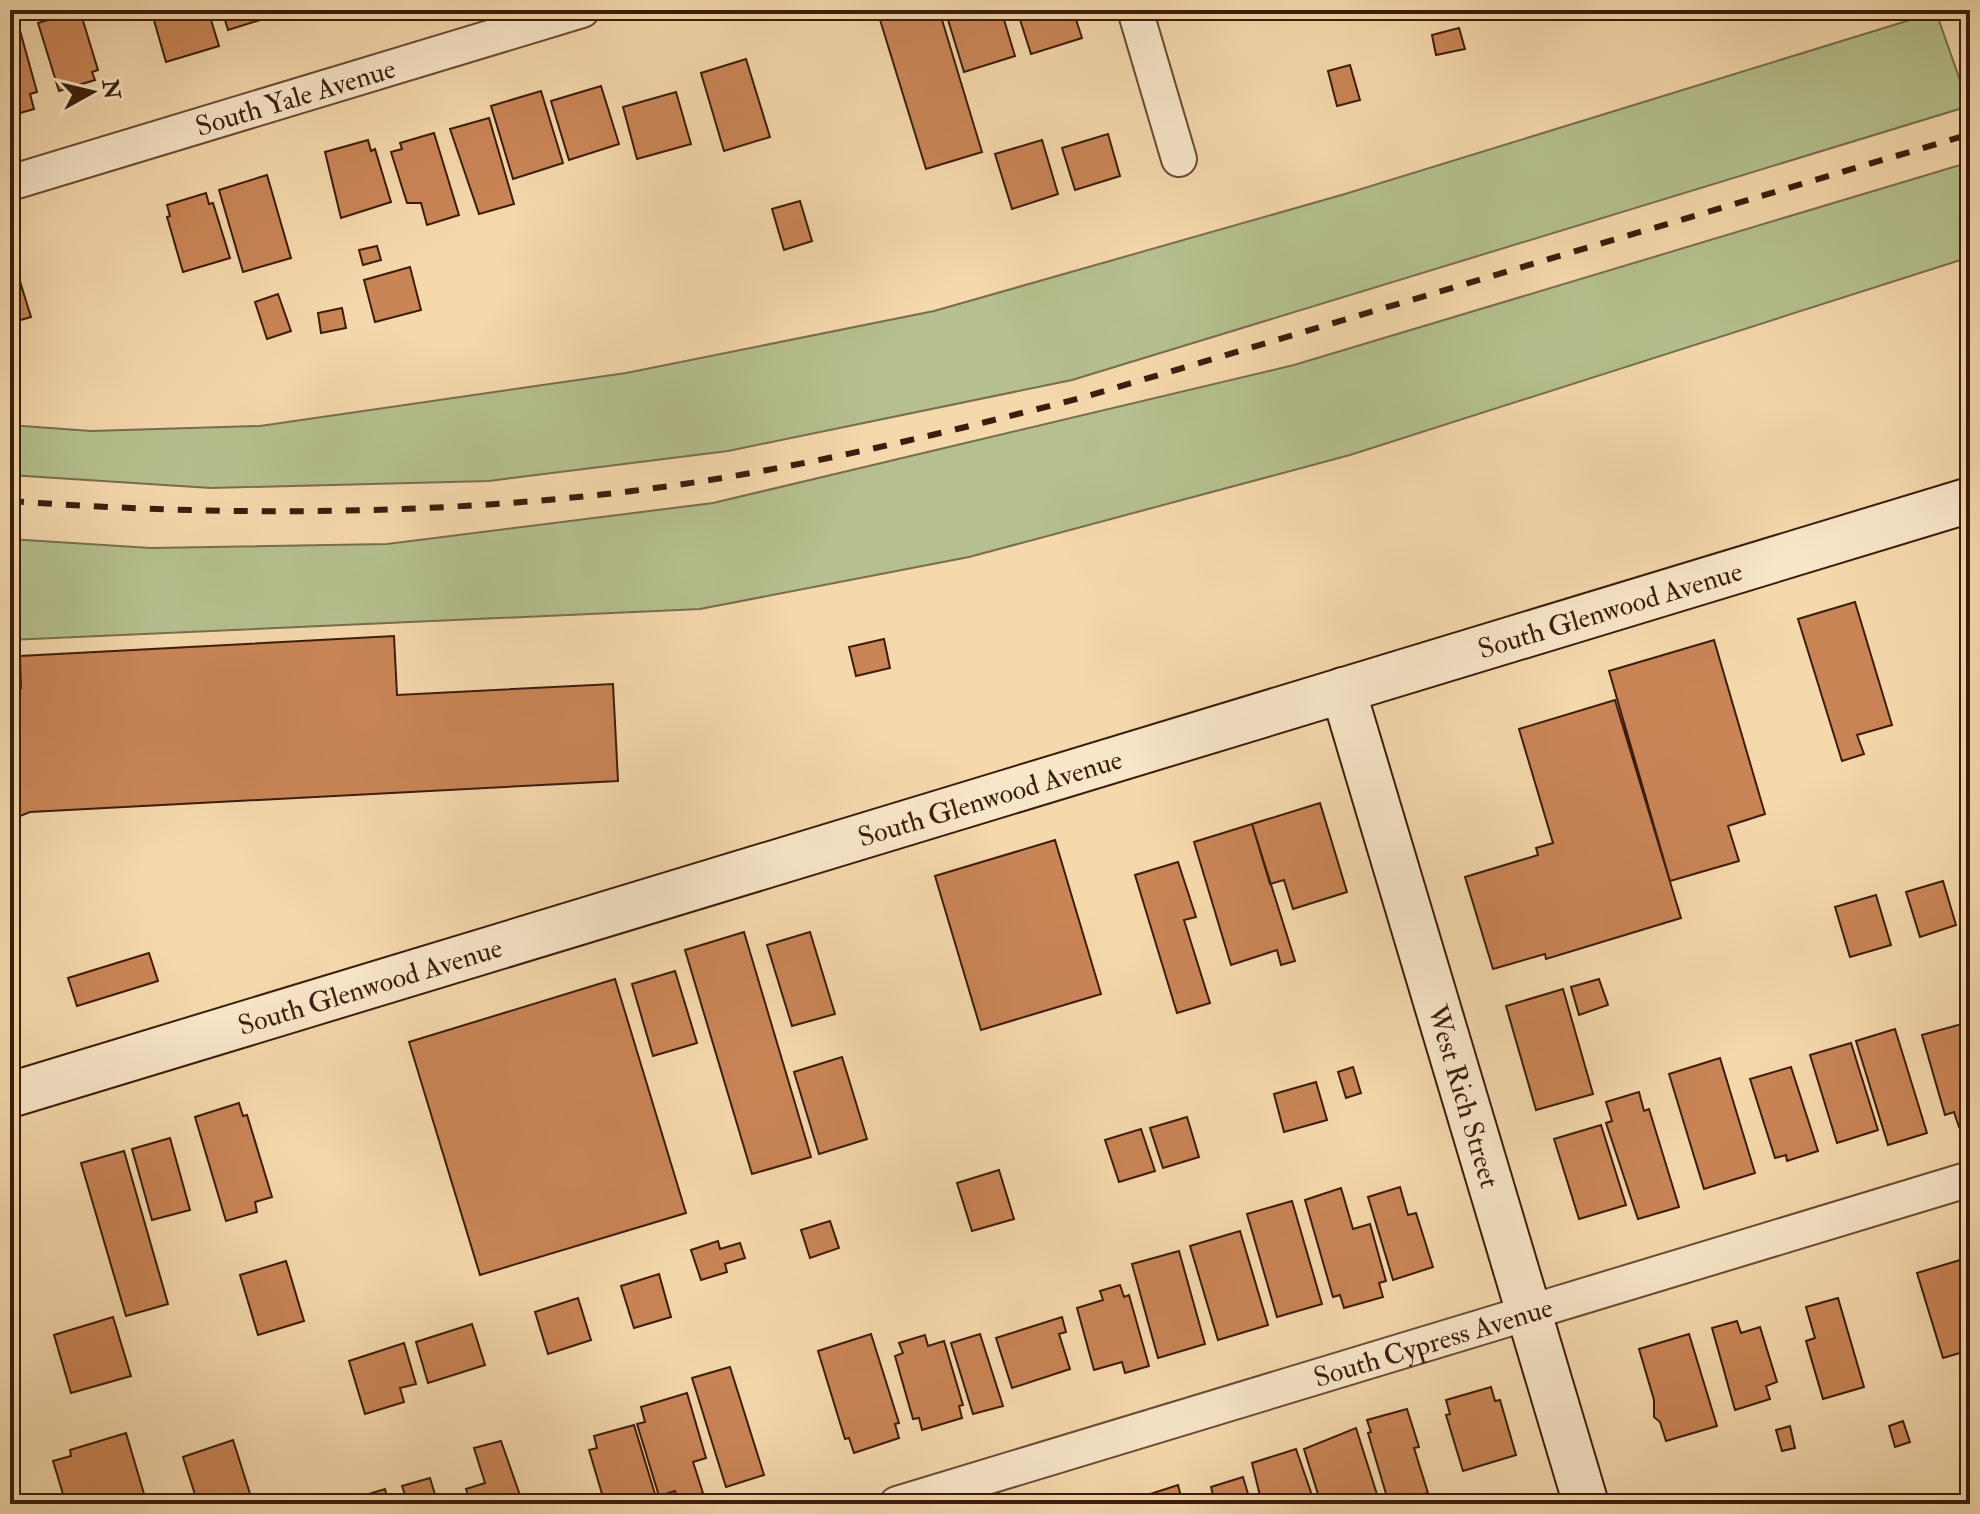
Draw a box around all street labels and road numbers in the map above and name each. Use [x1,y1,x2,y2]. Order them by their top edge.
street label: South Yale Avenue [191,51,400,145]
street label: South Glenwood Avenue [1474,554,1747,667]
street label: South Glenwood Avenue [854,742,1127,856]
street label: South Glenwood Avenue [234,931,507,1044]
street label: West Rich Street [1419,1000,1507,1192]
street label: South Cypress Avenue [1310,1290,1557,1396]

